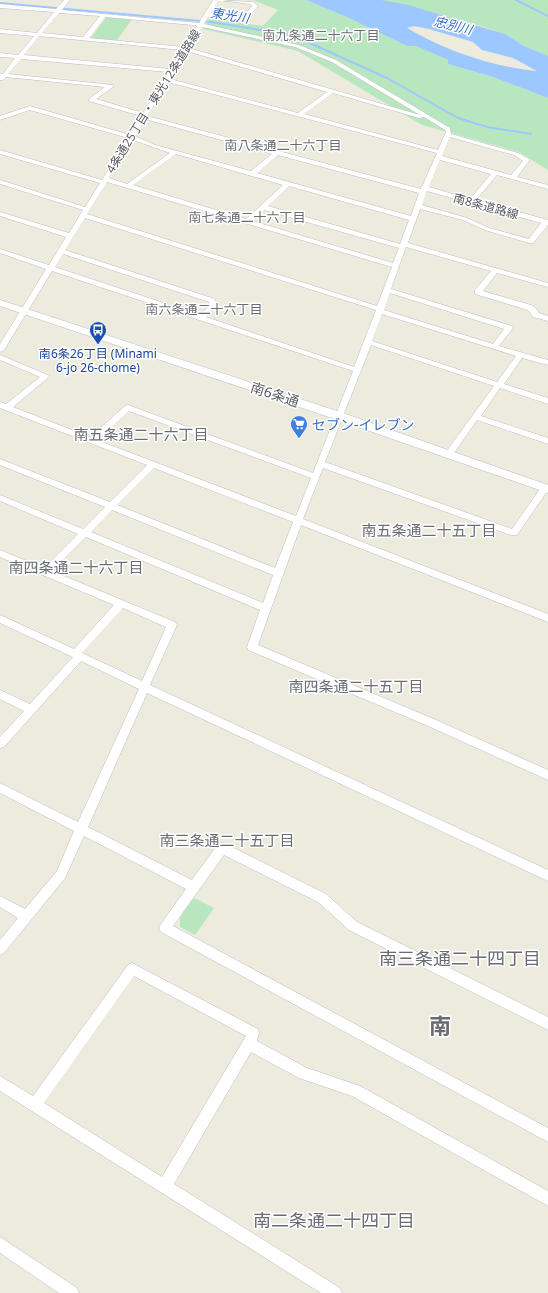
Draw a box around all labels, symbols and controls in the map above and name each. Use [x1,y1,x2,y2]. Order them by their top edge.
water label: 東光川 [209,3,253,27]
water label: 忠別川 [432,12,476,39]
street label: 4条通25丁目・東光12条道路線 [102,26,204,176]
district label: 南九条通二十六丁目 [262,26,380,44]
district label: 南八条通二十六丁目 [224,136,342,154]
street label: 南8条道路線 [452,189,520,223]
district label: 南七条通二十六丁目 [188,208,306,226]
district label: 南六条通二十六丁目 [145,300,263,318]
bus stop icon: 南6条26丁目 (Minami 6-jo 26-chome) [88,320,108,345]
place label: 南6条26丁目 (Minami 6-jo 26-chome) [39,345,157,376]
street label: 南6条通 [248,377,302,411]
supermarket icon: セブン-イレブン [289,414,309,439]
place label: セブン-イレブン [312,415,415,434]
district label: 南五条通二十六丁目 [73,424,209,444]
district label: 南五条通二十五丁目 [361,520,497,540]
district label: 南四条通二十六丁目 [8,557,144,577]
district label: 南四条通二十五丁目 [288,676,424,696]
district label: 南三条通二十五丁目 [159,830,295,850]
district label: 南三条通二十四丁目 [379,946,541,970]
district label: 南 [429,1010,451,1040]
district label: 南二条通二十四丁目 [253,1208,415,1232]

